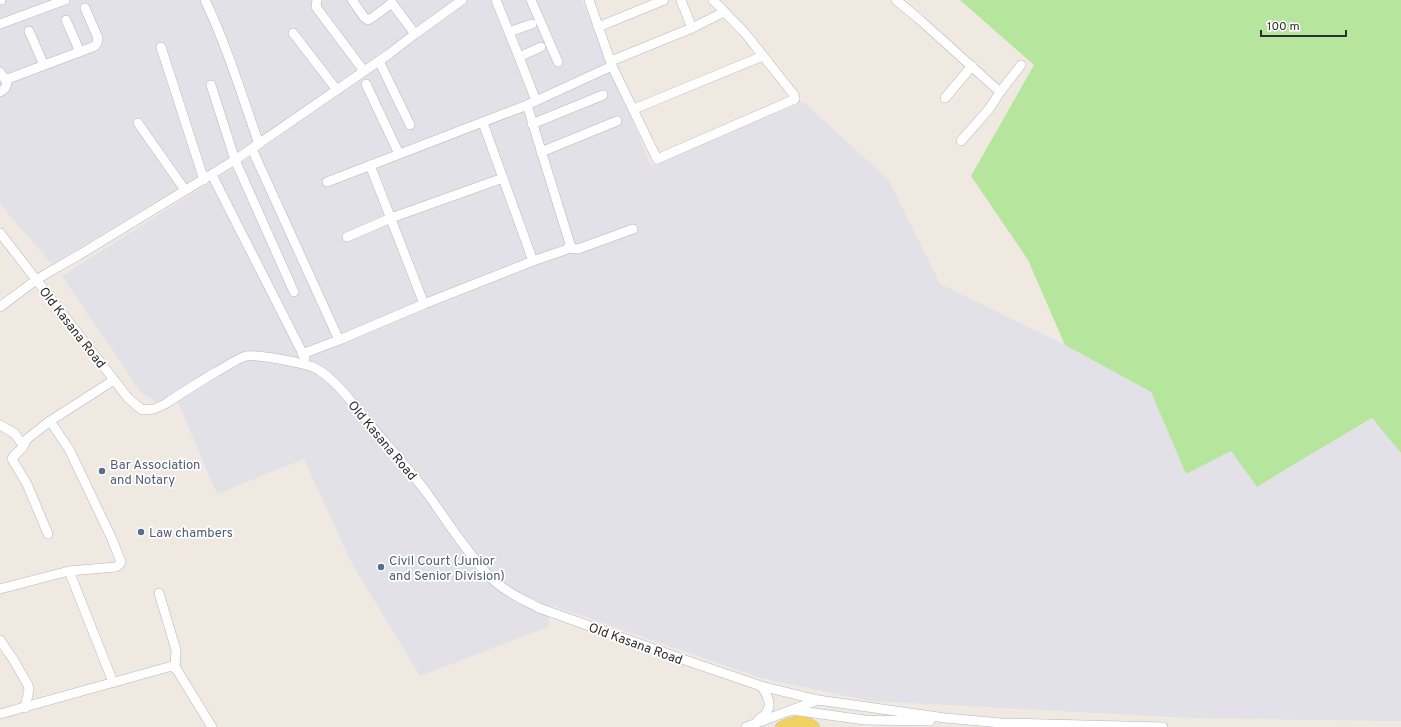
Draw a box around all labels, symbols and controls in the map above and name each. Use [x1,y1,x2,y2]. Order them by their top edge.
scale bar [1261,12,1346,38]
text: 100 m [1267,19,1300,35]
street label: Old Kasana Road [35,284,108,372]
street label: Old Kasana Road [344,398,419,484]
place label: Bar Association and Notary [110,458,200,489]
marker: Bar Association and Notary [97,466,107,476]
place label: Law chambers [149,526,233,542]
marker: Law chambers [136,527,146,537]
place label: Civil Court (Junior and Senior Division) [389,554,505,585]
marker: Civil Court (Junior and Senior Division) [376,562,386,572]
street label: Old Kasana Road [586,620,684,669]

